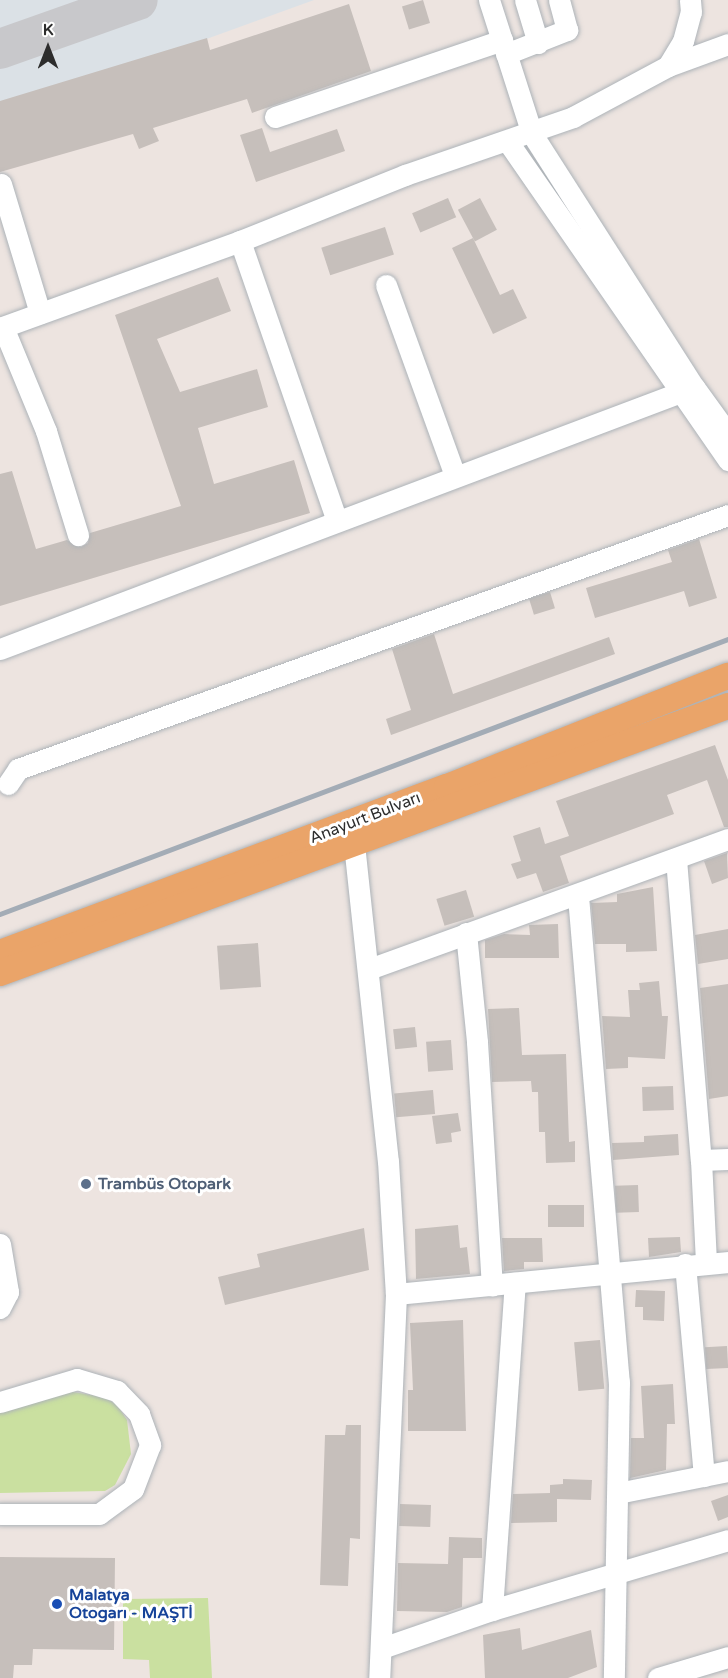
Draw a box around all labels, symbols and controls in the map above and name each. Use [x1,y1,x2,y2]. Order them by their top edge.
north arrow [18,18,78,78]
text: K [43,20,53,40]
street label: Anayurt Bulvarı [307,788,423,848]
place label: Trambüs Otopark [98,1174,231,1194]
marker: Trambüs Otopark [79,1177,93,1191]
place label: Malatya Otogarı - MAŞTİ [69,1585,193,1623]
marker: Malatya Otogarı - MAŞTİ [50,1597,64,1611]

